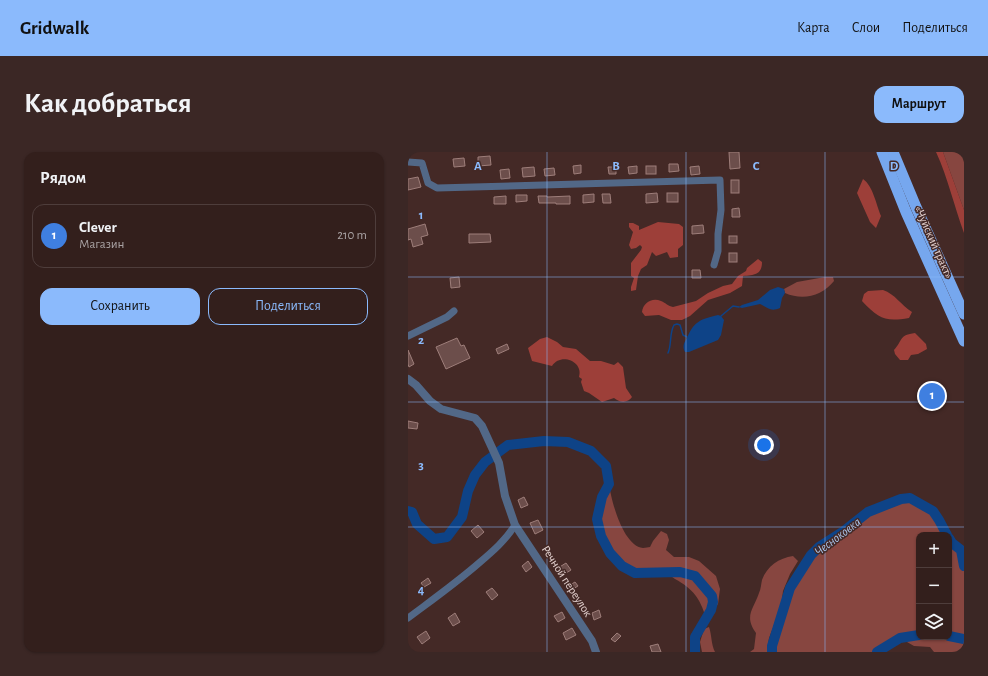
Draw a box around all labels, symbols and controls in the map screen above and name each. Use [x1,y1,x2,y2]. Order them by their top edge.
text: Gridwalk [20,19,89,38]
text: Карта [797,21,830,35]
text: Слои [852,21,880,35]
text: Поделиться [902,21,968,35]
button: Маршрут [874,86,964,123]
text: Как добраться [24,90,192,118]
text: A [474,160,482,173]
text: B [612,160,620,173]
text: C [753,160,760,173]
text: D [890,160,899,173]
text: Рядом [40,169,86,186]
street label: «Чуйский тракт» [912,204,955,281]
text: 1 [419,209,423,222]
text: Clever [79,220,117,235]
text: 1 [52,229,56,242]
text: 210 m [337,229,367,242]
text: Магазин [79,238,125,251]
button: Сохранить [40,288,200,325]
button: Поделиться [208,288,368,325]
text: 2 [418,334,424,347]
pin: 1 [919,381,945,411]
your location [754,435,774,455]
text: 3 [418,459,424,472]
water label: Чесноковка [812,515,864,559]
map controls [916,532,952,640]
button: + [916,532,952,568]
street label: Речной переулок [539,543,595,620]
button: − [916,568,952,604]
text: 4 [418,584,425,597]
button: layers [916,604,952,640]

